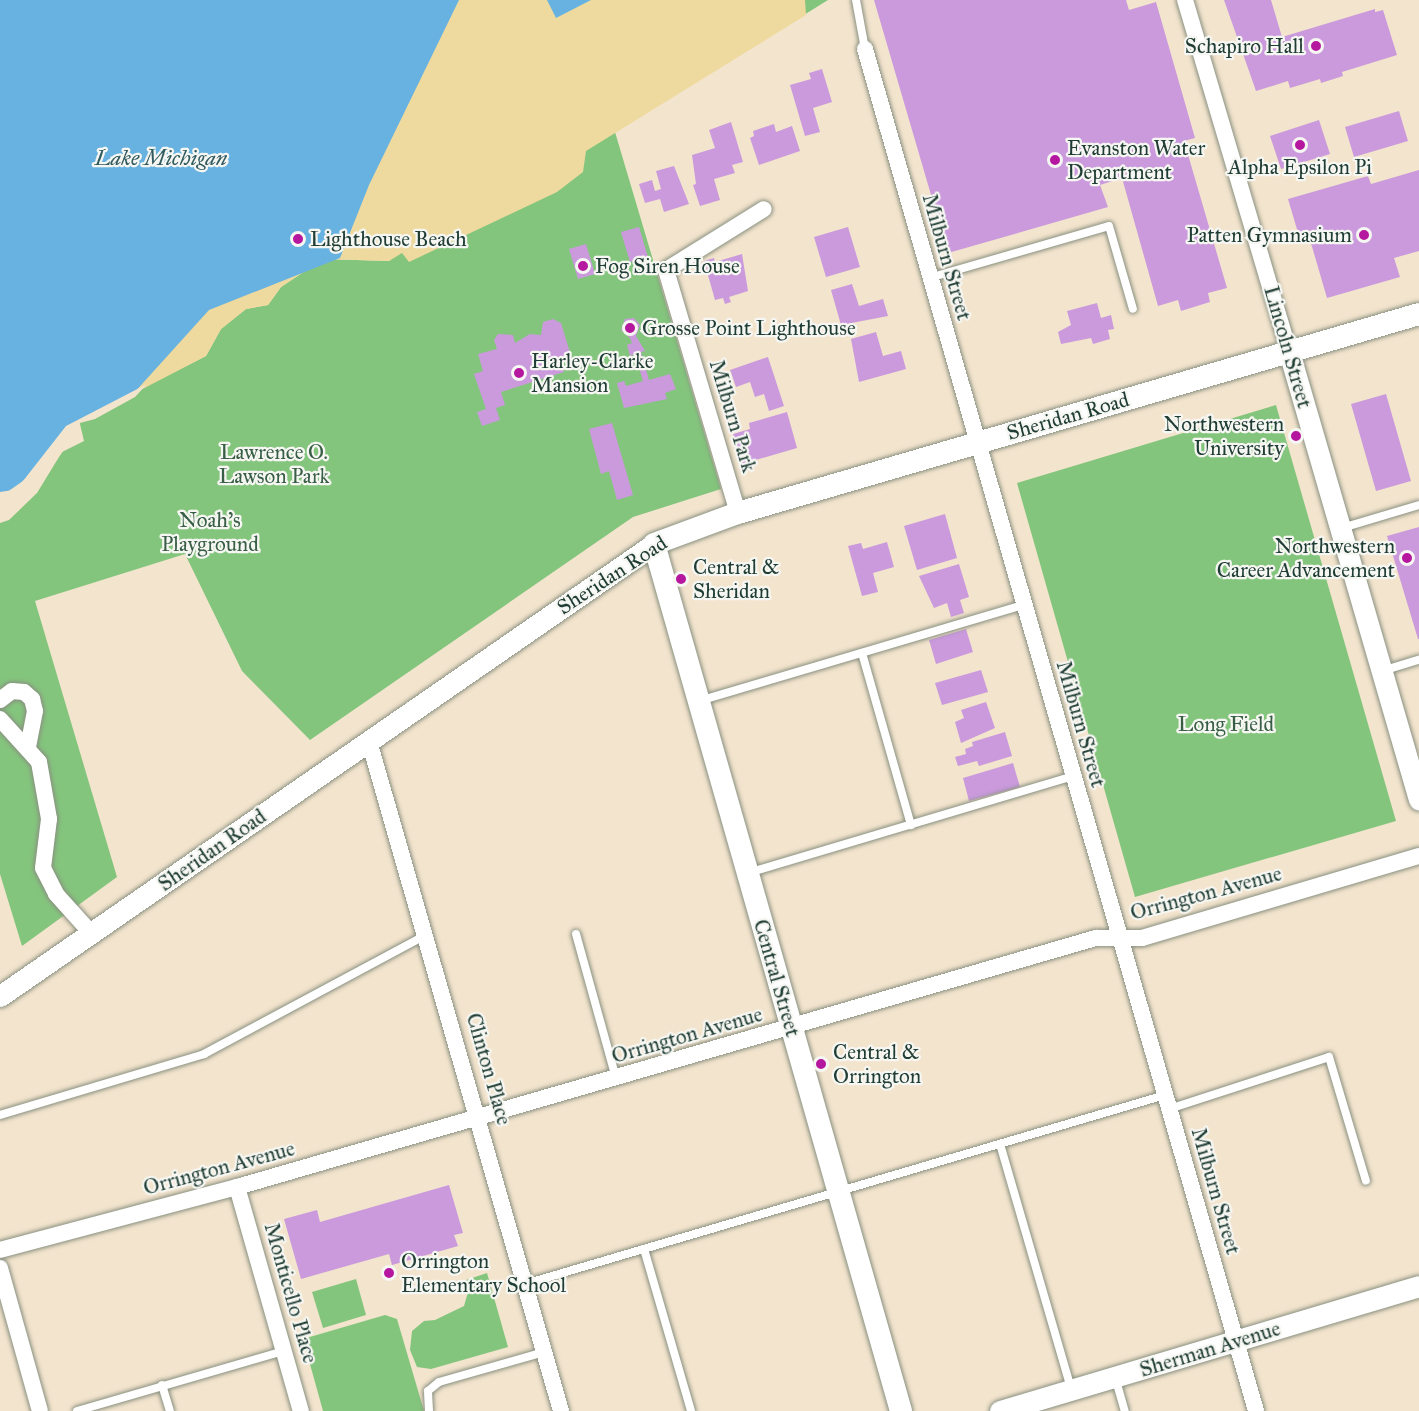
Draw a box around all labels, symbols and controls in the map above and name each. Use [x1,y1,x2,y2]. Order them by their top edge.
place label: Schapiro Hall [1185,33,1304,59]
marker: Schapiro Hall [1309,39,1323,53]
place label: Evanston Water Department [1067,135,1205,185]
marker: Alpha Epsilon Pi [1293,138,1307,152]
water label: Lake Michigan [95,145,227,171]
marker: Evanston Water Department [1048,153,1062,167]
place label: Alpha Epsilon Pi [1228,154,1372,180]
street label: Milburn Street [917,191,977,323]
place label: Patten Gymnasium [1187,222,1352,248]
place label: Lighthouse Beach [310,226,467,252]
marker: Patten Gymnasium [1357,228,1371,242]
marker: Lighthouse Beach [291,232,305,246]
place label: Fog Siren House [595,253,740,279]
marker: Fog Siren House [576,259,590,273]
street label: Lincoln Street [1259,283,1317,411]
place label: Grosse Point Lighthouse [642,315,856,341]
marker: Grosse Point Lighthouse [623,321,637,335]
place label: Harley-Clarke Mansion [531,348,653,398]
street label: Milburn Park [704,357,762,475]
marker: Harley-Clarke Mansion [512,366,526,380]
street label: Sheridan Road [1004,387,1132,445]
place label: Northwestern University [1164,411,1284,461]
marker: Northwestern University [1289,429,1303,443]
park label: Lawrence O. Lawson Park [219,439,329,489]
park label: Noah's Playground [161,507,259,557]
street label: Sheridan Road [552,530,672,620]
place label: Northwestern Career Advancement [1217,533,1395,583]
marker: Northwestern Career Advancement [1400,551,1414,565]
place label: Central & Sheridan [693,554,780,604]
marker: Central & Sheridan [674,572,688,586]
street label: Milburn Street [1051,658,1111,790]
park label: Long Field [1178,711,1274,737]
street label: Sheridan Road [153,804,271,896]
street label: Orrington Avenue [1127,861,1285,925]
street label: Central Street [748,916,806,1040]
street label: Orrington Avenue [609,1001,765,1069]
street label: Clinton Place [461,1010,517,1128]
place label: Central & Orrington [833,1039,921,1089]
marker: Central & Orrington [814,1057,828,1071]
street label: Milburn Street [1186,1125,1246,1257]
street label: Orrington Avenue [140,1136,298,1200]
street label: Monticello Place [259,1220,323,1366]
place label: Orrington Elementary School [401,1248,566,1298]
marker: Orrington Elementary School [382,1266,396,1280]
street label: Sherman Avenue [1137,1316,1283,1382]

